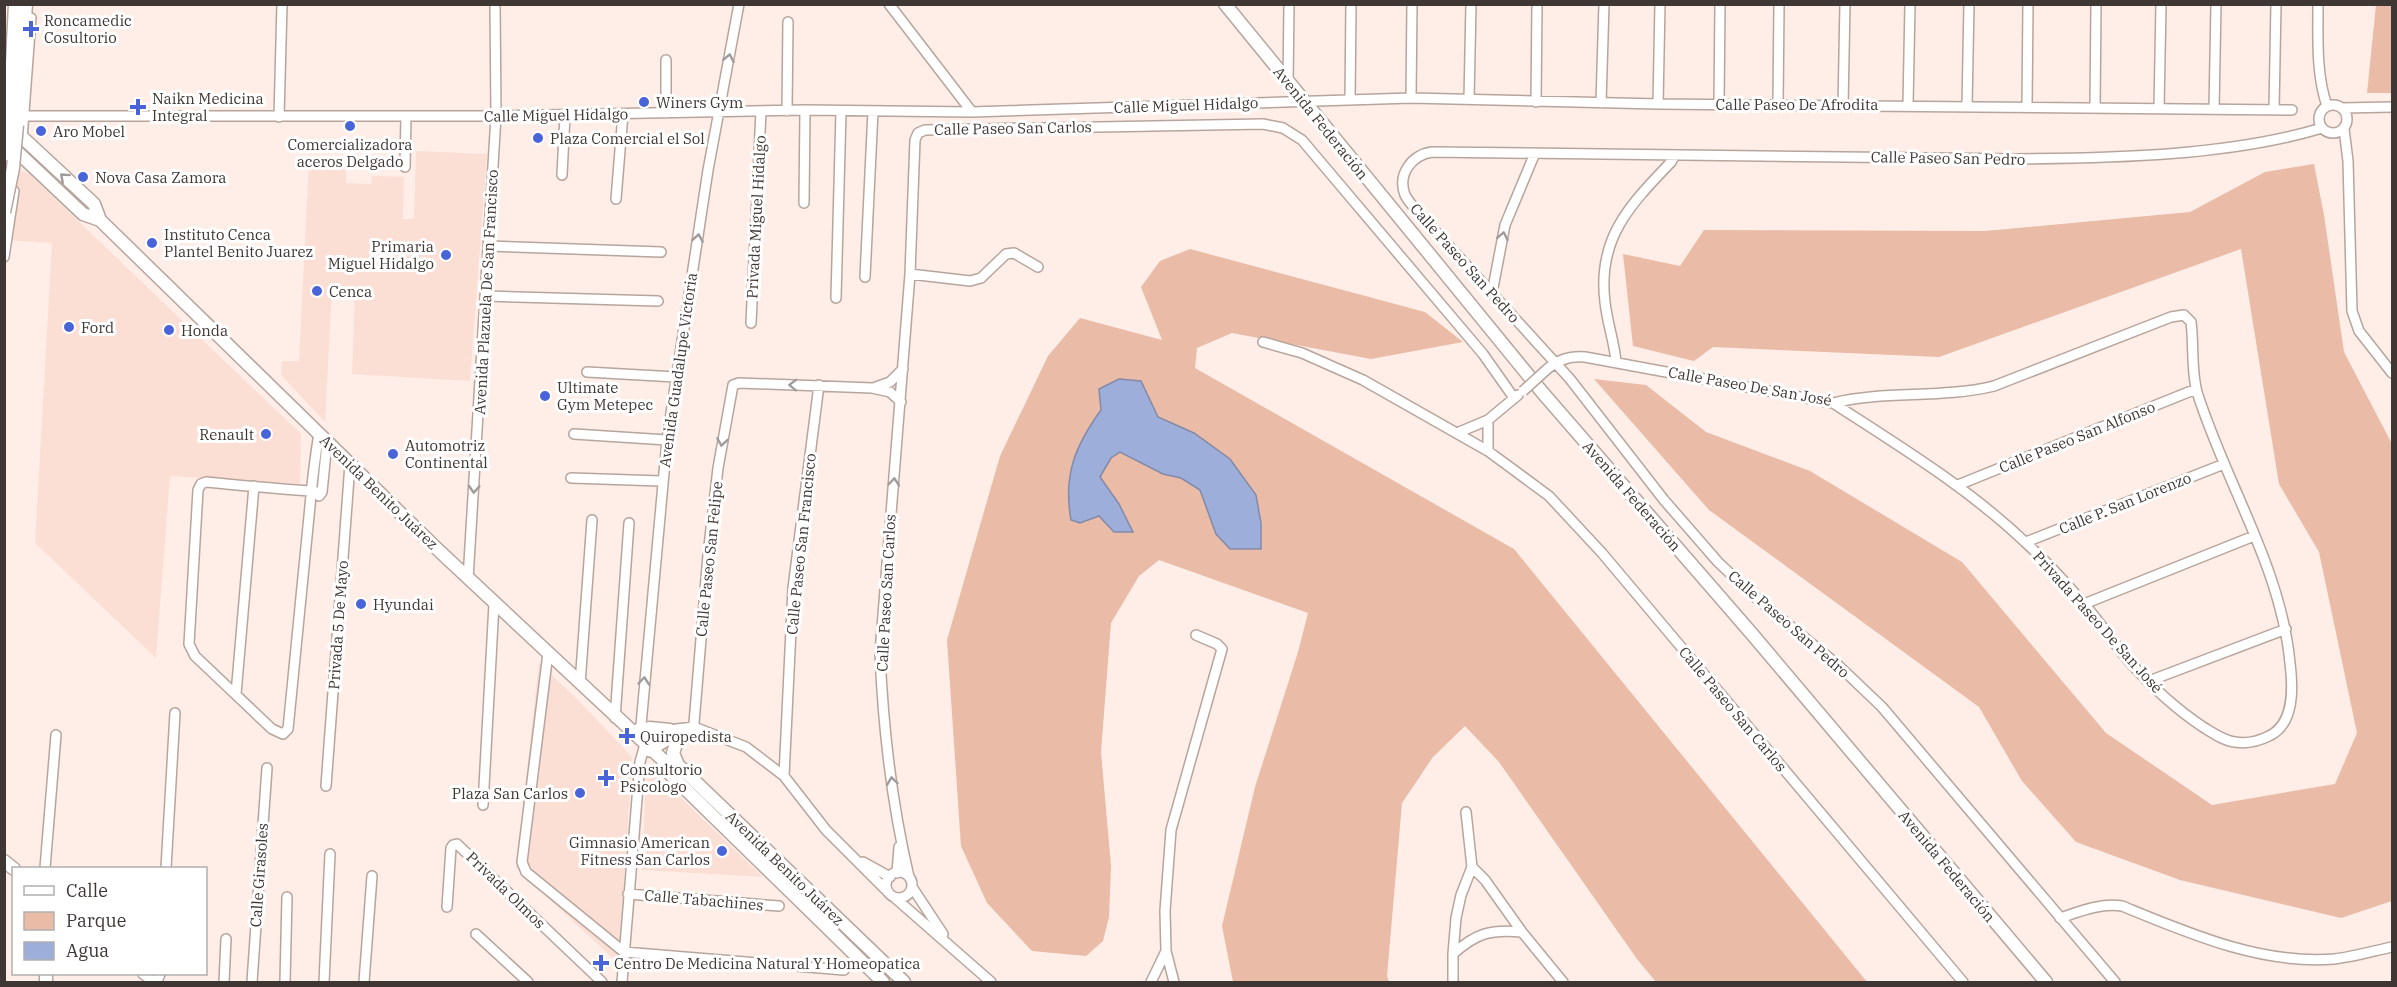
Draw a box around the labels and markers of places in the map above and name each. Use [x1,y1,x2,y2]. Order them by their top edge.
place label: Roncamedic Cosultorio [44,11,132,47]
marker: Roncamedic Cosultorio [22,20,40,38]
place label: Naikn Medicina Integral [152,89,264,125]
place label: Winers Gym [656,93,743,112]
marker: Winers Gym [637,95,651,109]
marker: Naikn Medicina Integral [129,98,147,116]
marker: Comercializadora aceros Delgado [343,119,357,133]
place label: Aro Mobel [53,122,125,141]
marker: Aro Mobel [34,124,48,138]
place label: Plaza Comercial el Sol [550,129,705,148]
marker: Plaza Comercial el Sol [531,131,545,145]
place label: Comercializadora aceros Delgado [287,135,413,171]
place label: Nova Casa Zamora [95,168,227,187]
marker: Nova Casa Zamora [76,170,90,184]
place label: Instituto Cenca Plantel Benito Juarez [164,225,313,261]
marker: Instituto Cenca Plantel Benito Juarez [145,236,159,250]
place label: Primaria Miguel Hidalgo [328,237,434,273]
marker: Primaria Miguel Hidalgo [439,248,453,262]
place label: Cenca [329,282,372,301]
marker: Cenca [310,284,324,298]
place label: Ford [81,318,114,337]
marker: Ford [62,320,76,334]
place label: Honda [181,321,228,340]
marker: Honda [162,323,176,337]
place label: Ultimate Gym Metepec [557,378,653,414]
marker: Ultimate Gym Metepec [538,389,552,403]
place label: Renault [199,425,254,444]
marker: Renault [259,427,273,441]
place label: Automotriz Continental [405,436,488,472]
marker: Automotriz Continental [386,447,400,461]
place label: Hyundai [373,595,434,614]
marker: Hyundai [354,597,368,611]
marker: Quiropedista [618,727,636,745]
place label: Quiropedista [640,727,732,746]
place label: Consultorio Psicologo [620,760,702,796]
marker: Consultorio Psicologo [597,769,615,787]
place label: Plaza San Carlos [452,784,568,803]
marker: Plaza San Carlos [573,786,587,800]
place label: Gimnasio American Fitness San Carlos [569,833,710,869]
marker: Gimnasio American Fitness San Carlos [715,844,729,858]
marker: Centro De Medicina Natural Y Homeopatica [592,954,610,972]
place label: Centro De Medicina Natural Y Homeopatica [614,954,920,973]

